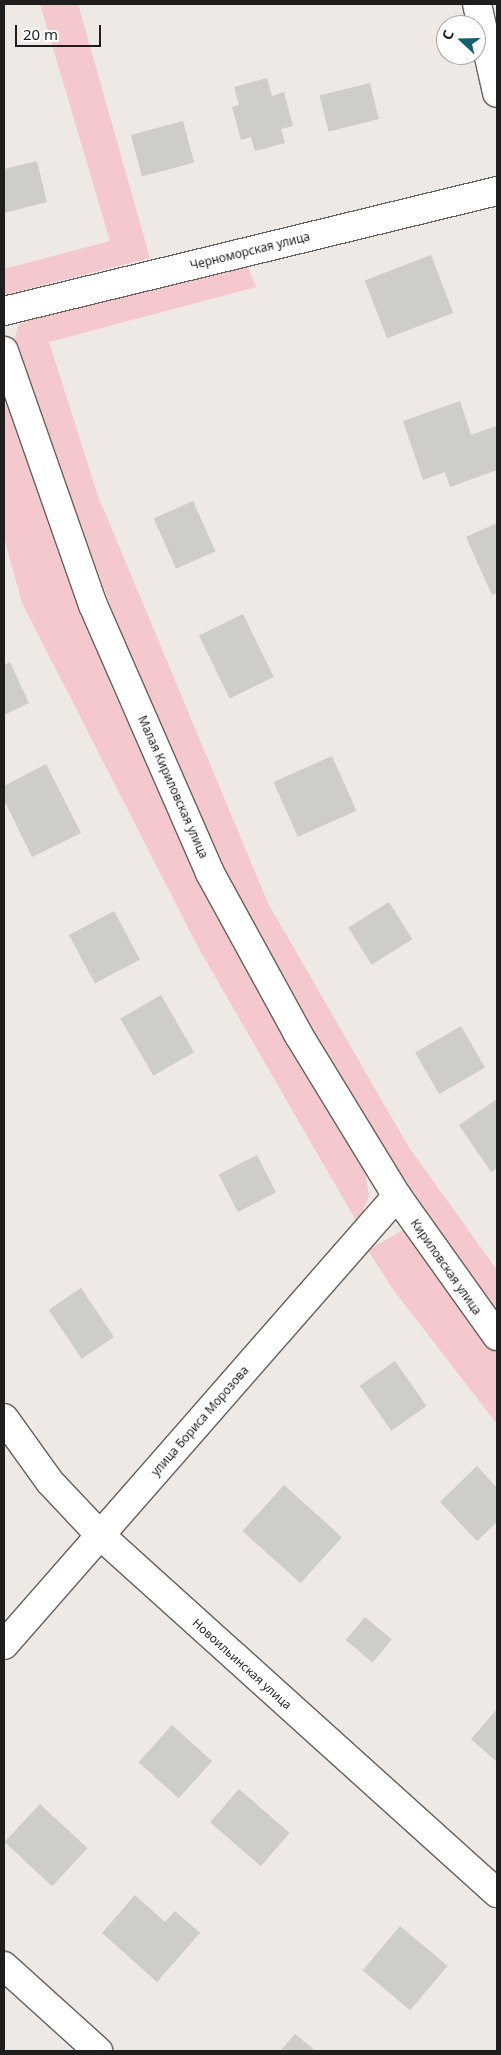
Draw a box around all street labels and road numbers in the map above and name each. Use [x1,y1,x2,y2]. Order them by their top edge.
street label: Черноморская улица [189,229,311,273]
street label: Малая Кириловская улица [135,713,211,861]
street label: Кириловская улица [408,1216,484,1318]
street label: улица Бориса Морозова [148,1363,252,1479]
street label: Новоильинская улица [189,1616,295,1712]

